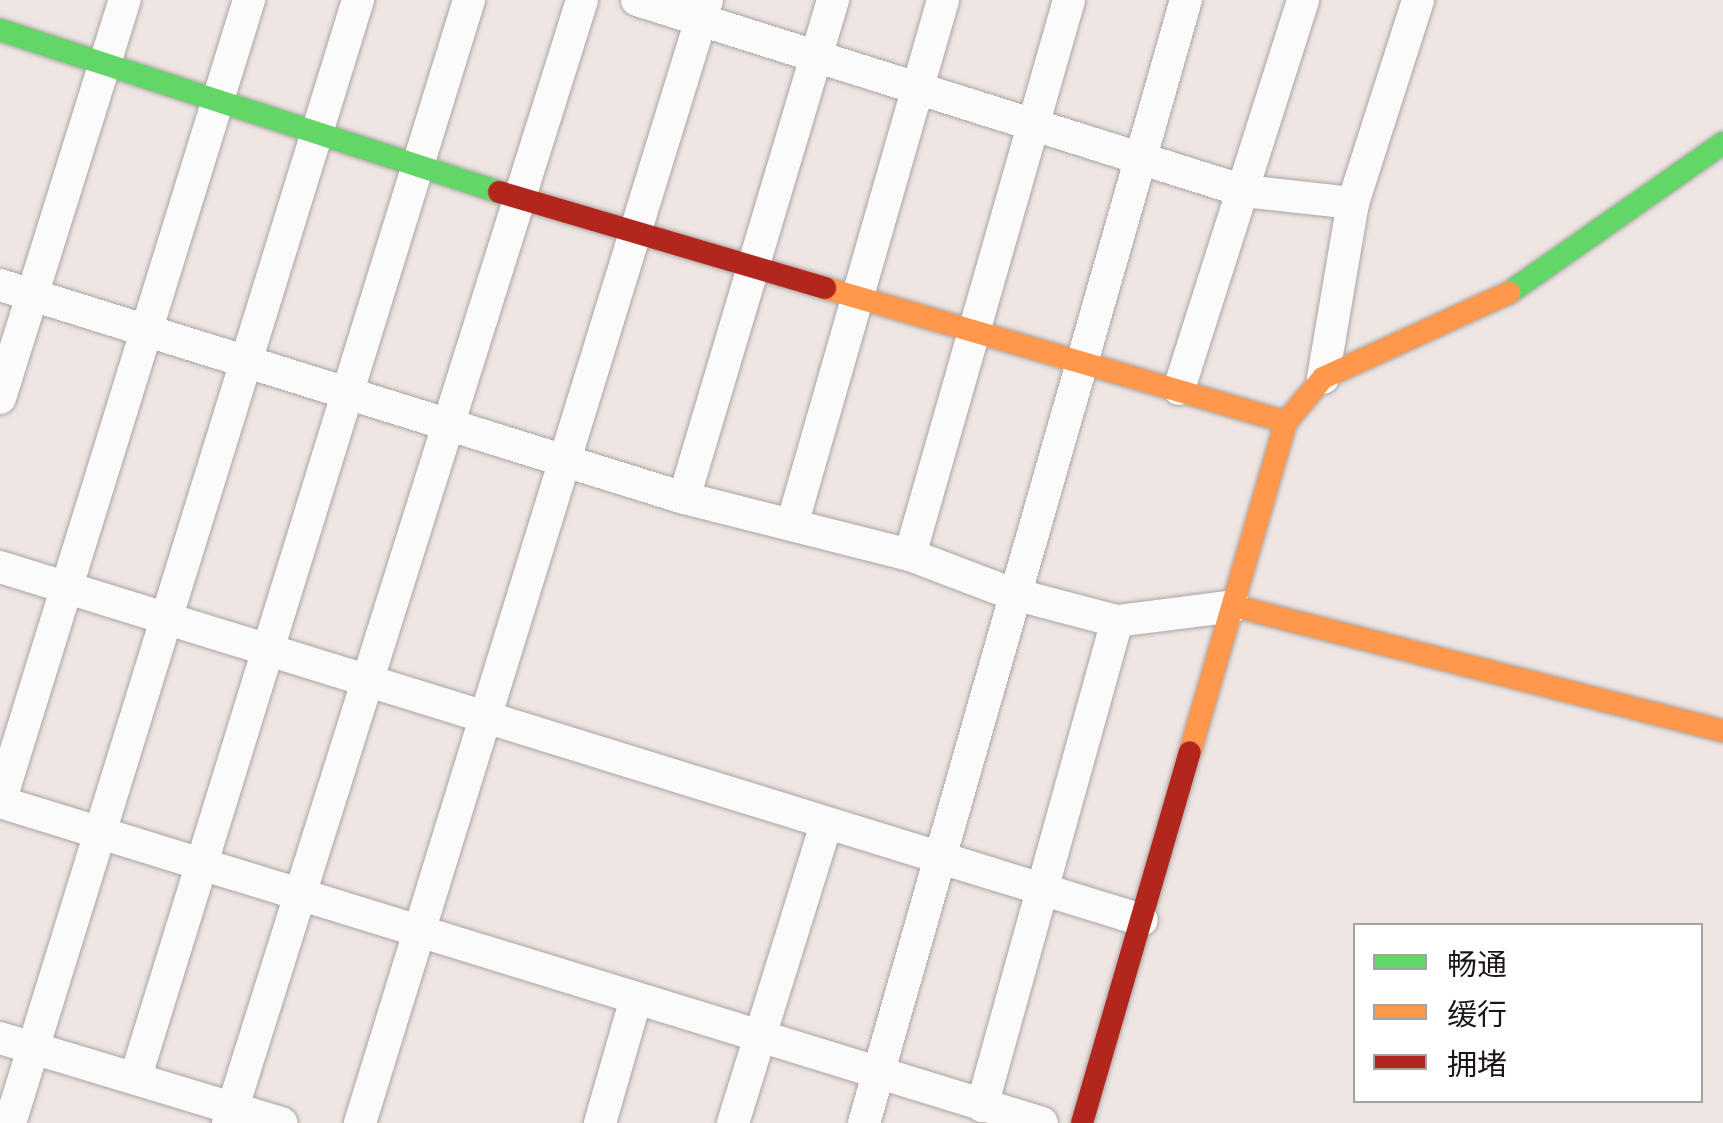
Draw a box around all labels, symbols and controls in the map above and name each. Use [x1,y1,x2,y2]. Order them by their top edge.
legend [1353,923,1703,1103]
text: 畅通 [1447,947,1507,981]
text: 缓行 [1447,997,1507,1031]
text: 拥堵 [1447,1047,1507,1081]

